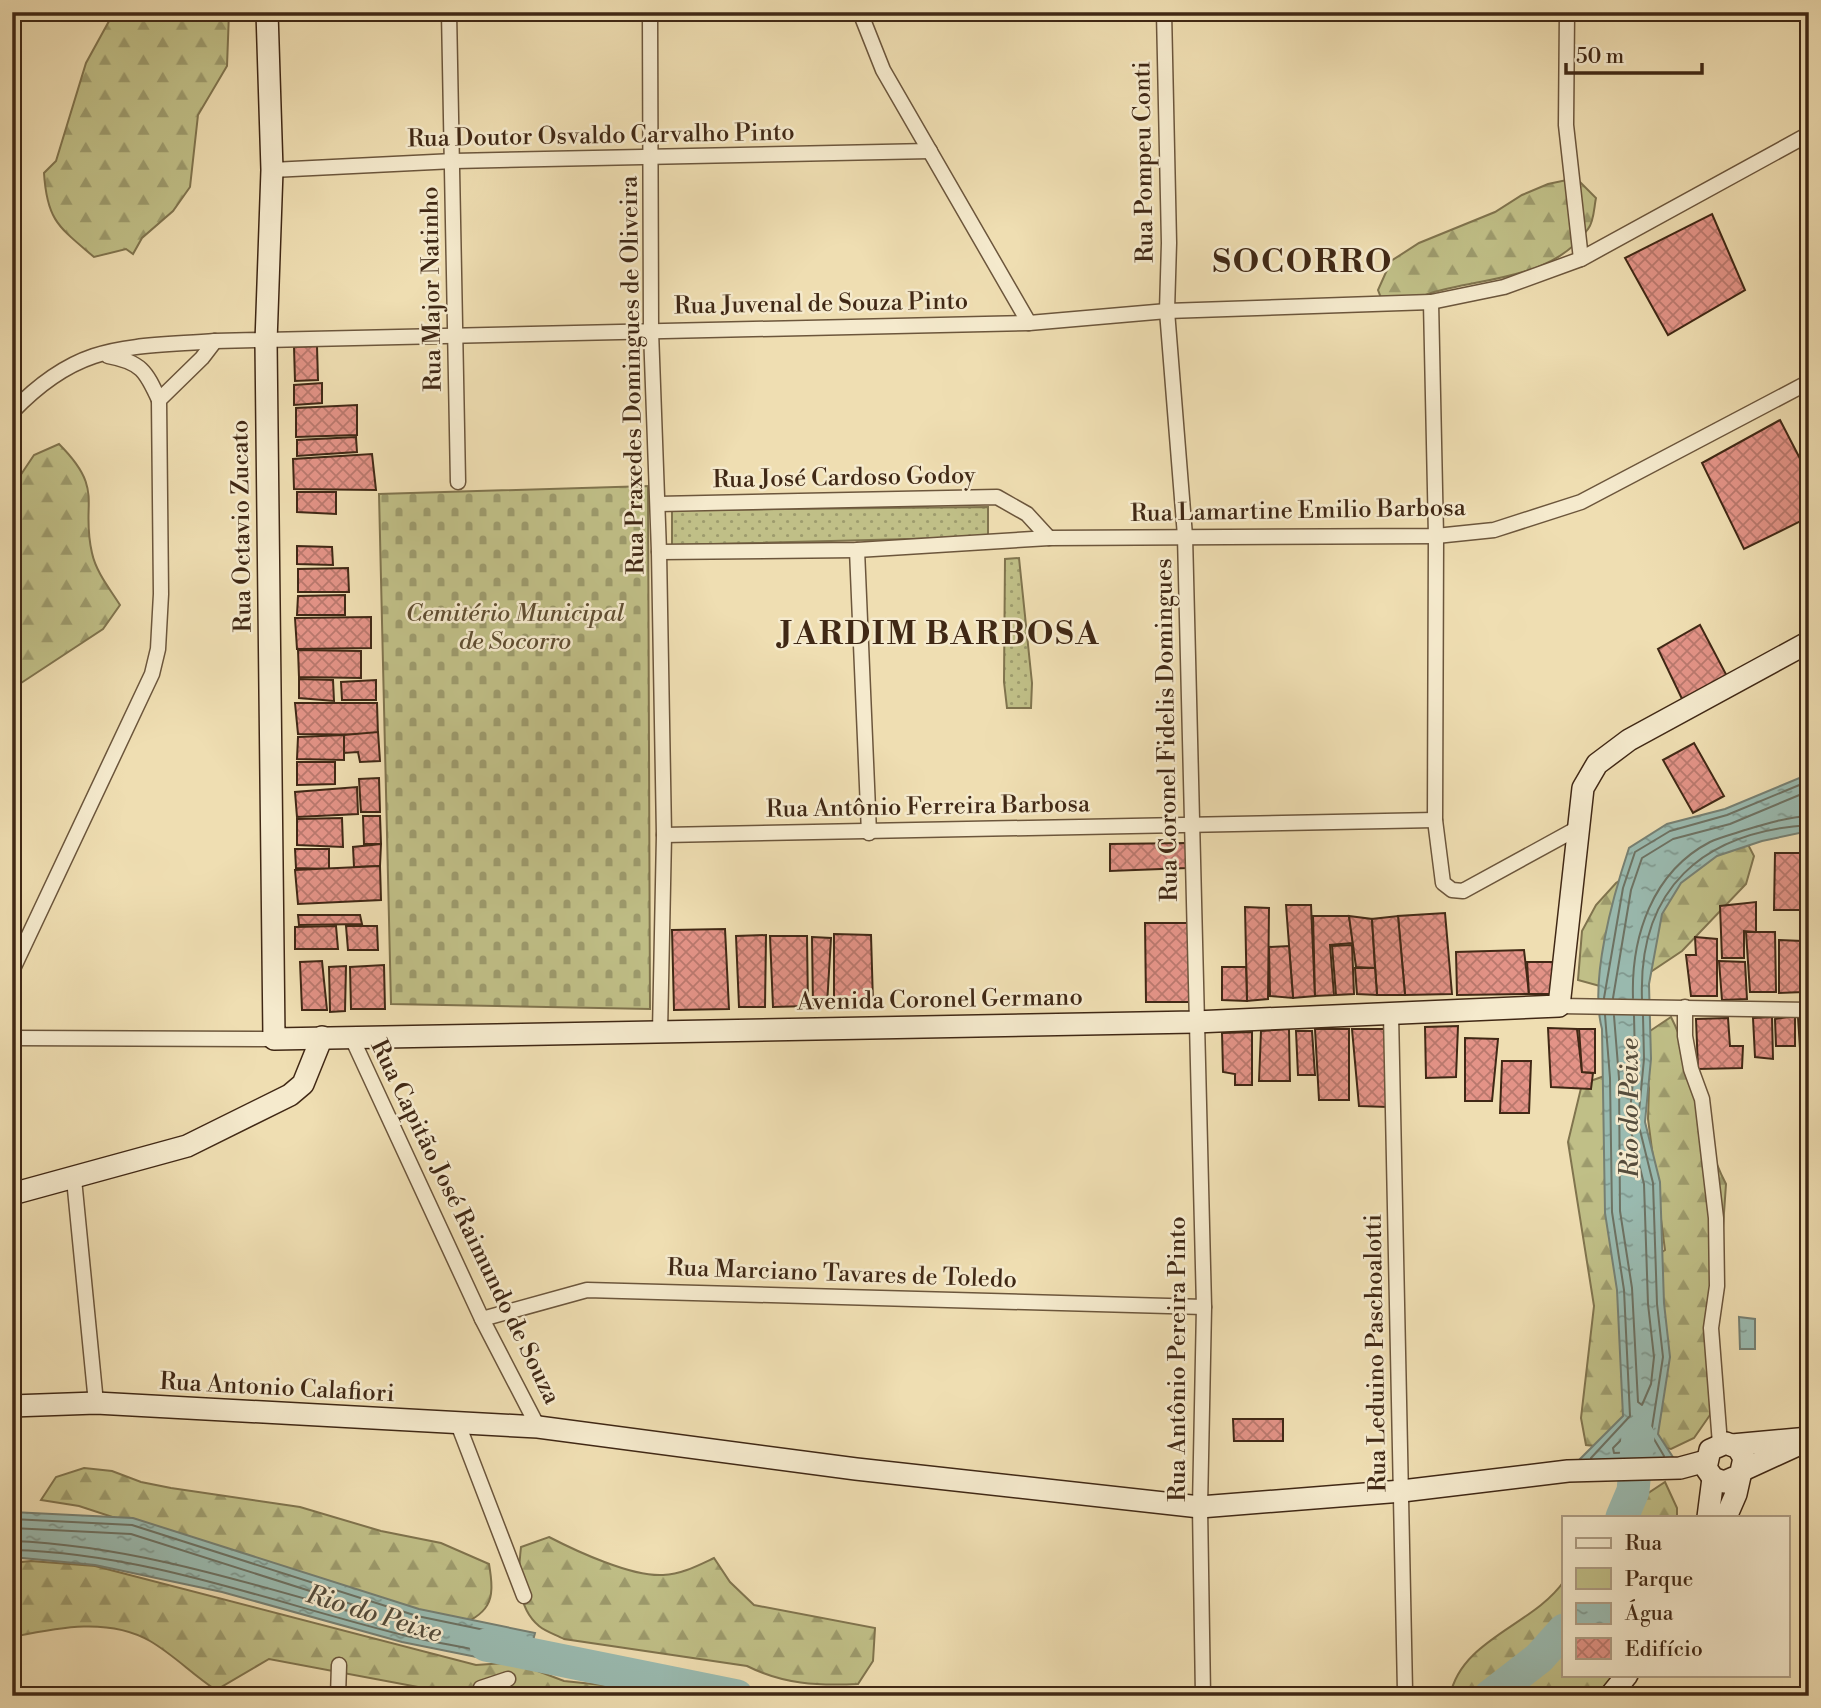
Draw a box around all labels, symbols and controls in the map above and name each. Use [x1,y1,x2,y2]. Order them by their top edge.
scale bar [1566,32,1702,76]
text: 50 m [1576,44,1624,70]
street label: Rua Pompeu Conti [1127,61,1161,263]
street label: Rua Doutor Osvaldo Carvalho Pinto [407,118,795,154]
street label: Rua Praxedes Domingues de Oliveira [615,175,651,575]
street label: Rua Major Natinho [415,186,449,392]
district label: SOCORRO [1213,242,1393,282]
street label: Rua Juvenal de Souza Pinto [674,286,968,322]
street label: Rua Octavio Zucato [225,419,259,633]
street label: Rua José Cardoso Godoy [712,461,976,495]
street label: Rua Lamartine Emilio Barbosa [1130,493,1467,529]
street label: Rua Coronel Fidelis Domingues [1149,558,1185,902]
park label: Cemitério Municipal de Socorro [406,599,625,657]
district label: JARDIM BARBOSA [776,614,1100,654]
street label: Rua Antônio Ferreira Barbosa [766,789,1091,825]
street label: Avenida Coronel Germano [796,983,1083,1018]
street label: Rua Capitão José Raimundo de Souza [363,1035,567,1410]
water label: Rio do Peixe [1614,1038,1646,1179]
street label: Rua Leduino Paschoalotti [1359,1214,1393,1492]
street label: Rua Antônio Pereira Pinto [1163,1216,1193,1502]
street label: Rua Marciano Tavares de Toledo [667,1253,1017,1295]
street label: Rua Antonio Calafiori [159,1367,395,1409]
legend [1562,1516,1790,1676]
text: Rua [1625,1531,1662,1557]
text: Parque [1625,1567,1693,1593]
water label: Rio do Peixe [301,1578,446,1650]
text: Água [1624,1599,1674,1627]
text: Edifício [1625,1637,1703,1663]

